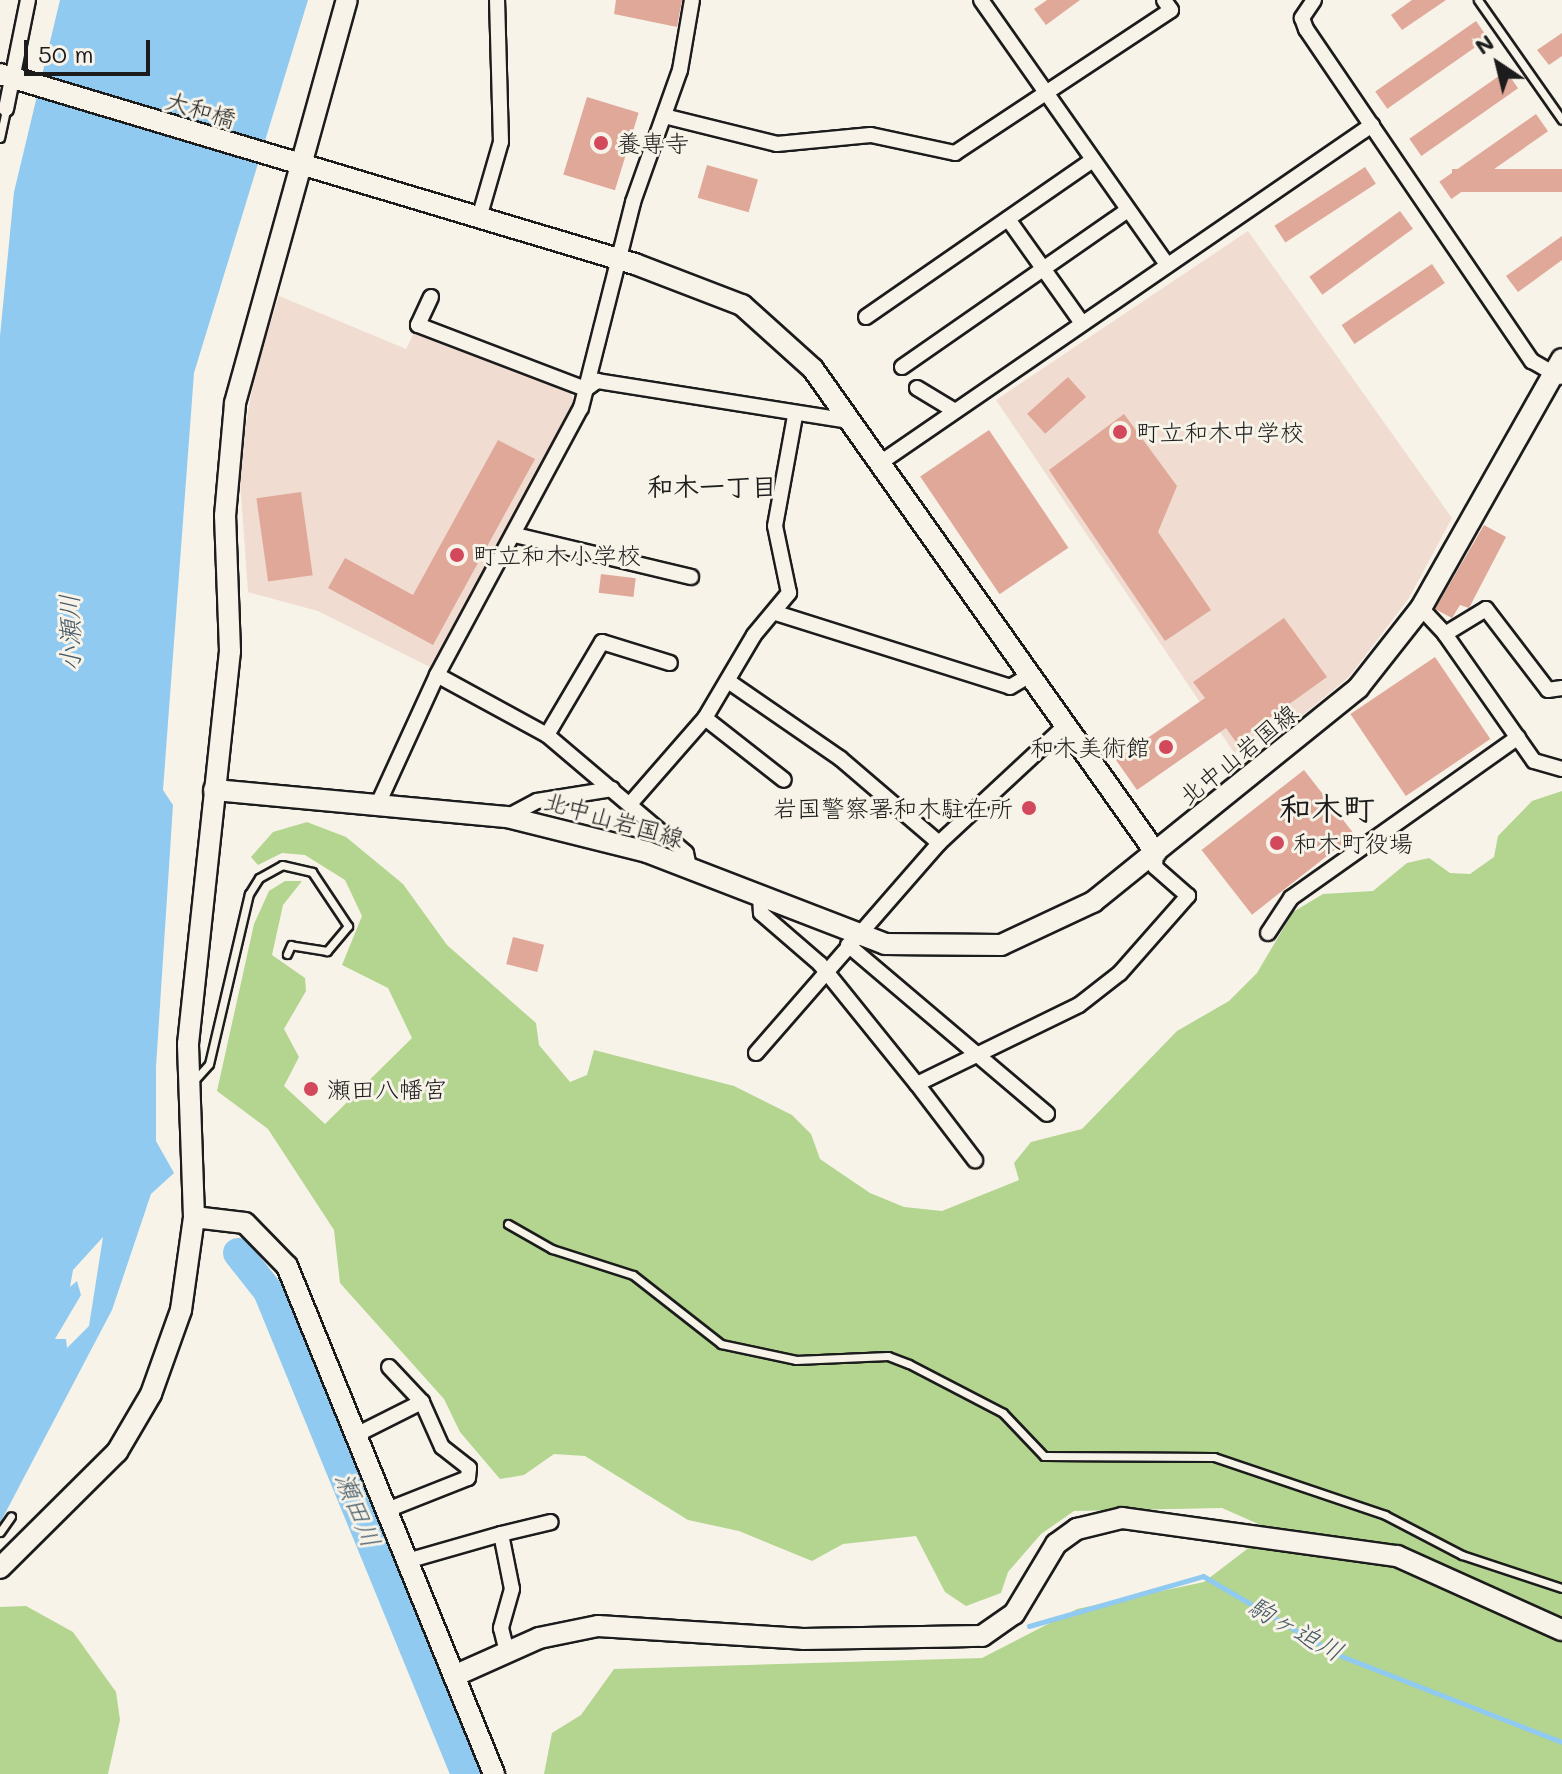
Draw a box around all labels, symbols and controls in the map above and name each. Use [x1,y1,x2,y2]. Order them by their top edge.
scale bar [28,24,154,74]
north arrow [1458,24,1538,104]
text: N [1469,27,1499,61]
text: 50 m [38,38,94,69]
street label: 大和橋 [162,85,240,133]
place label: 養専寺 [617,129,689,157]
marker: 養専寺 [592,134,610,152]
place label: 町立和木中学校 [1136,418,1304,446]
marker: 町立和木中学校 [1111,423,1129,441]
district label: 和木一丁目 [647,471,777,503]
place label: 町立和木小学校 [473,541,641,569]
marker: 町立和木小学校 [448,546,466,564]
water label: 小瀬川 [54,594,86,672]
street label: 北中山岩国線 [1173,697,1303,811]
place label: 和木美術館 [1030,733,1150,761]
marker: 和木美術館 [1157,738,1175,756]
street label: 北中山岩国線 [541,785,687,853]
district label: 和木町 [1279,788,1375,826]
place label: 岩国警察署和木駐在所 [773,794,1013,822]
marker: 岩国警察署和木駐在所 [1020,799,1038,817]
place label: 和木町役場 [1293,829,1413,857]
marker: 和木町役場 [1268,834,1286,852]
place label: 瀬田八幡宮 [327,1075,447,1103]
marker: 瀬田八幡宮 [302,1080,320,1098]
water label: 瀬田川 [329,1468,387,1552]
water label: 駒ヶ迫川 [1243,1590,1349,1668]

